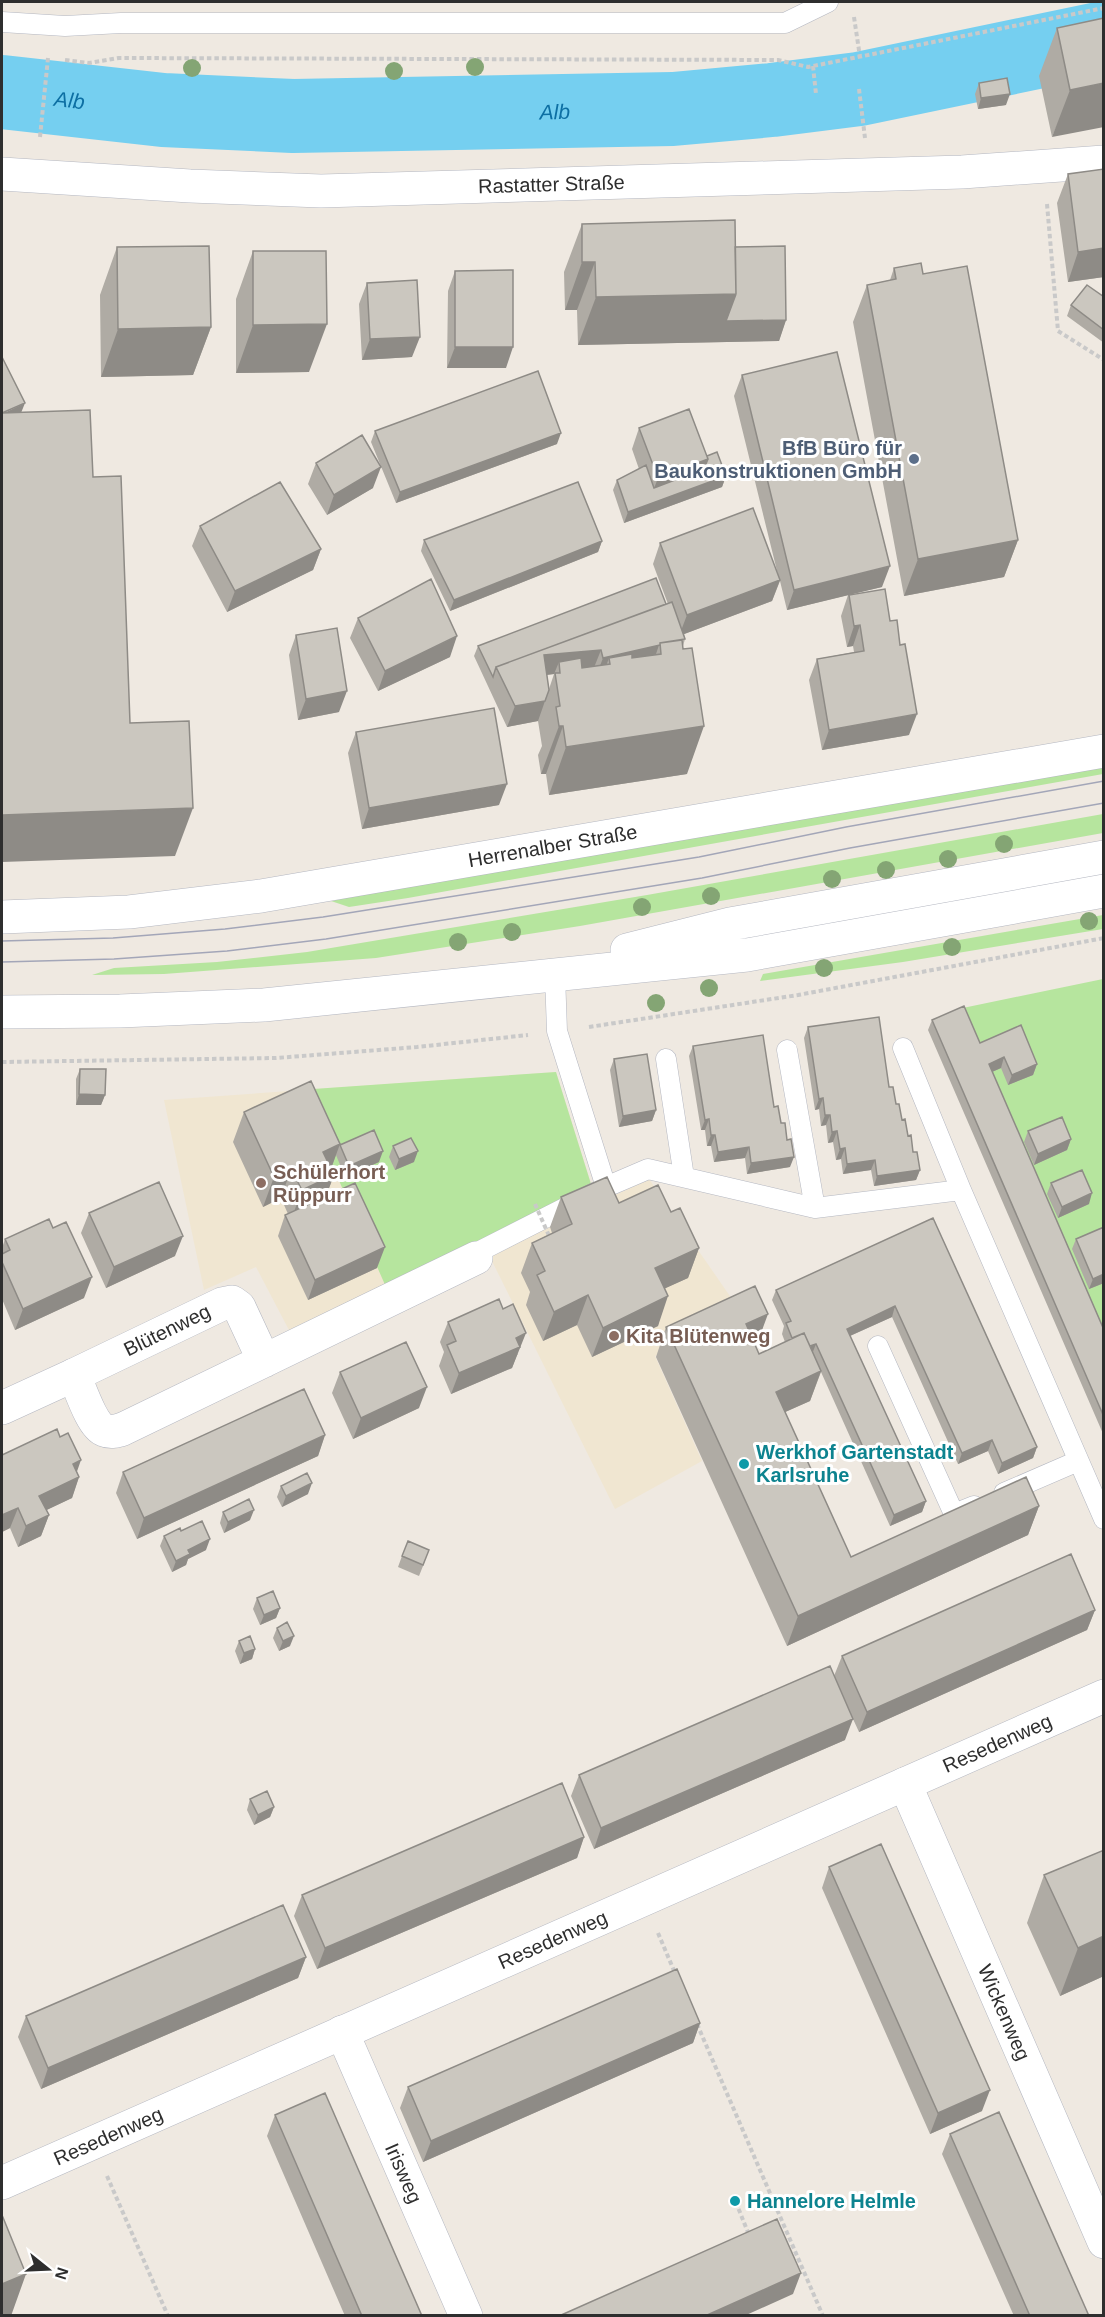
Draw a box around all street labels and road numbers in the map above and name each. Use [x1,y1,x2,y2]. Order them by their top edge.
street label: Rastatter Straße [478,171,625,197]
street label: Herrenalber Straße [466,820,639,871]
street label: Blütenweg [120,1300,214,1360]
street label: Resedenweg [939,1710,1055,1777]
street label: Resedenweg [495,1906,610,1973]
street label: Wickenweg [974,1961,1035,2064]
street label: Resedenweg [50,2102,166,2170]
street label: Irisweg [381,2140,426,2207]

